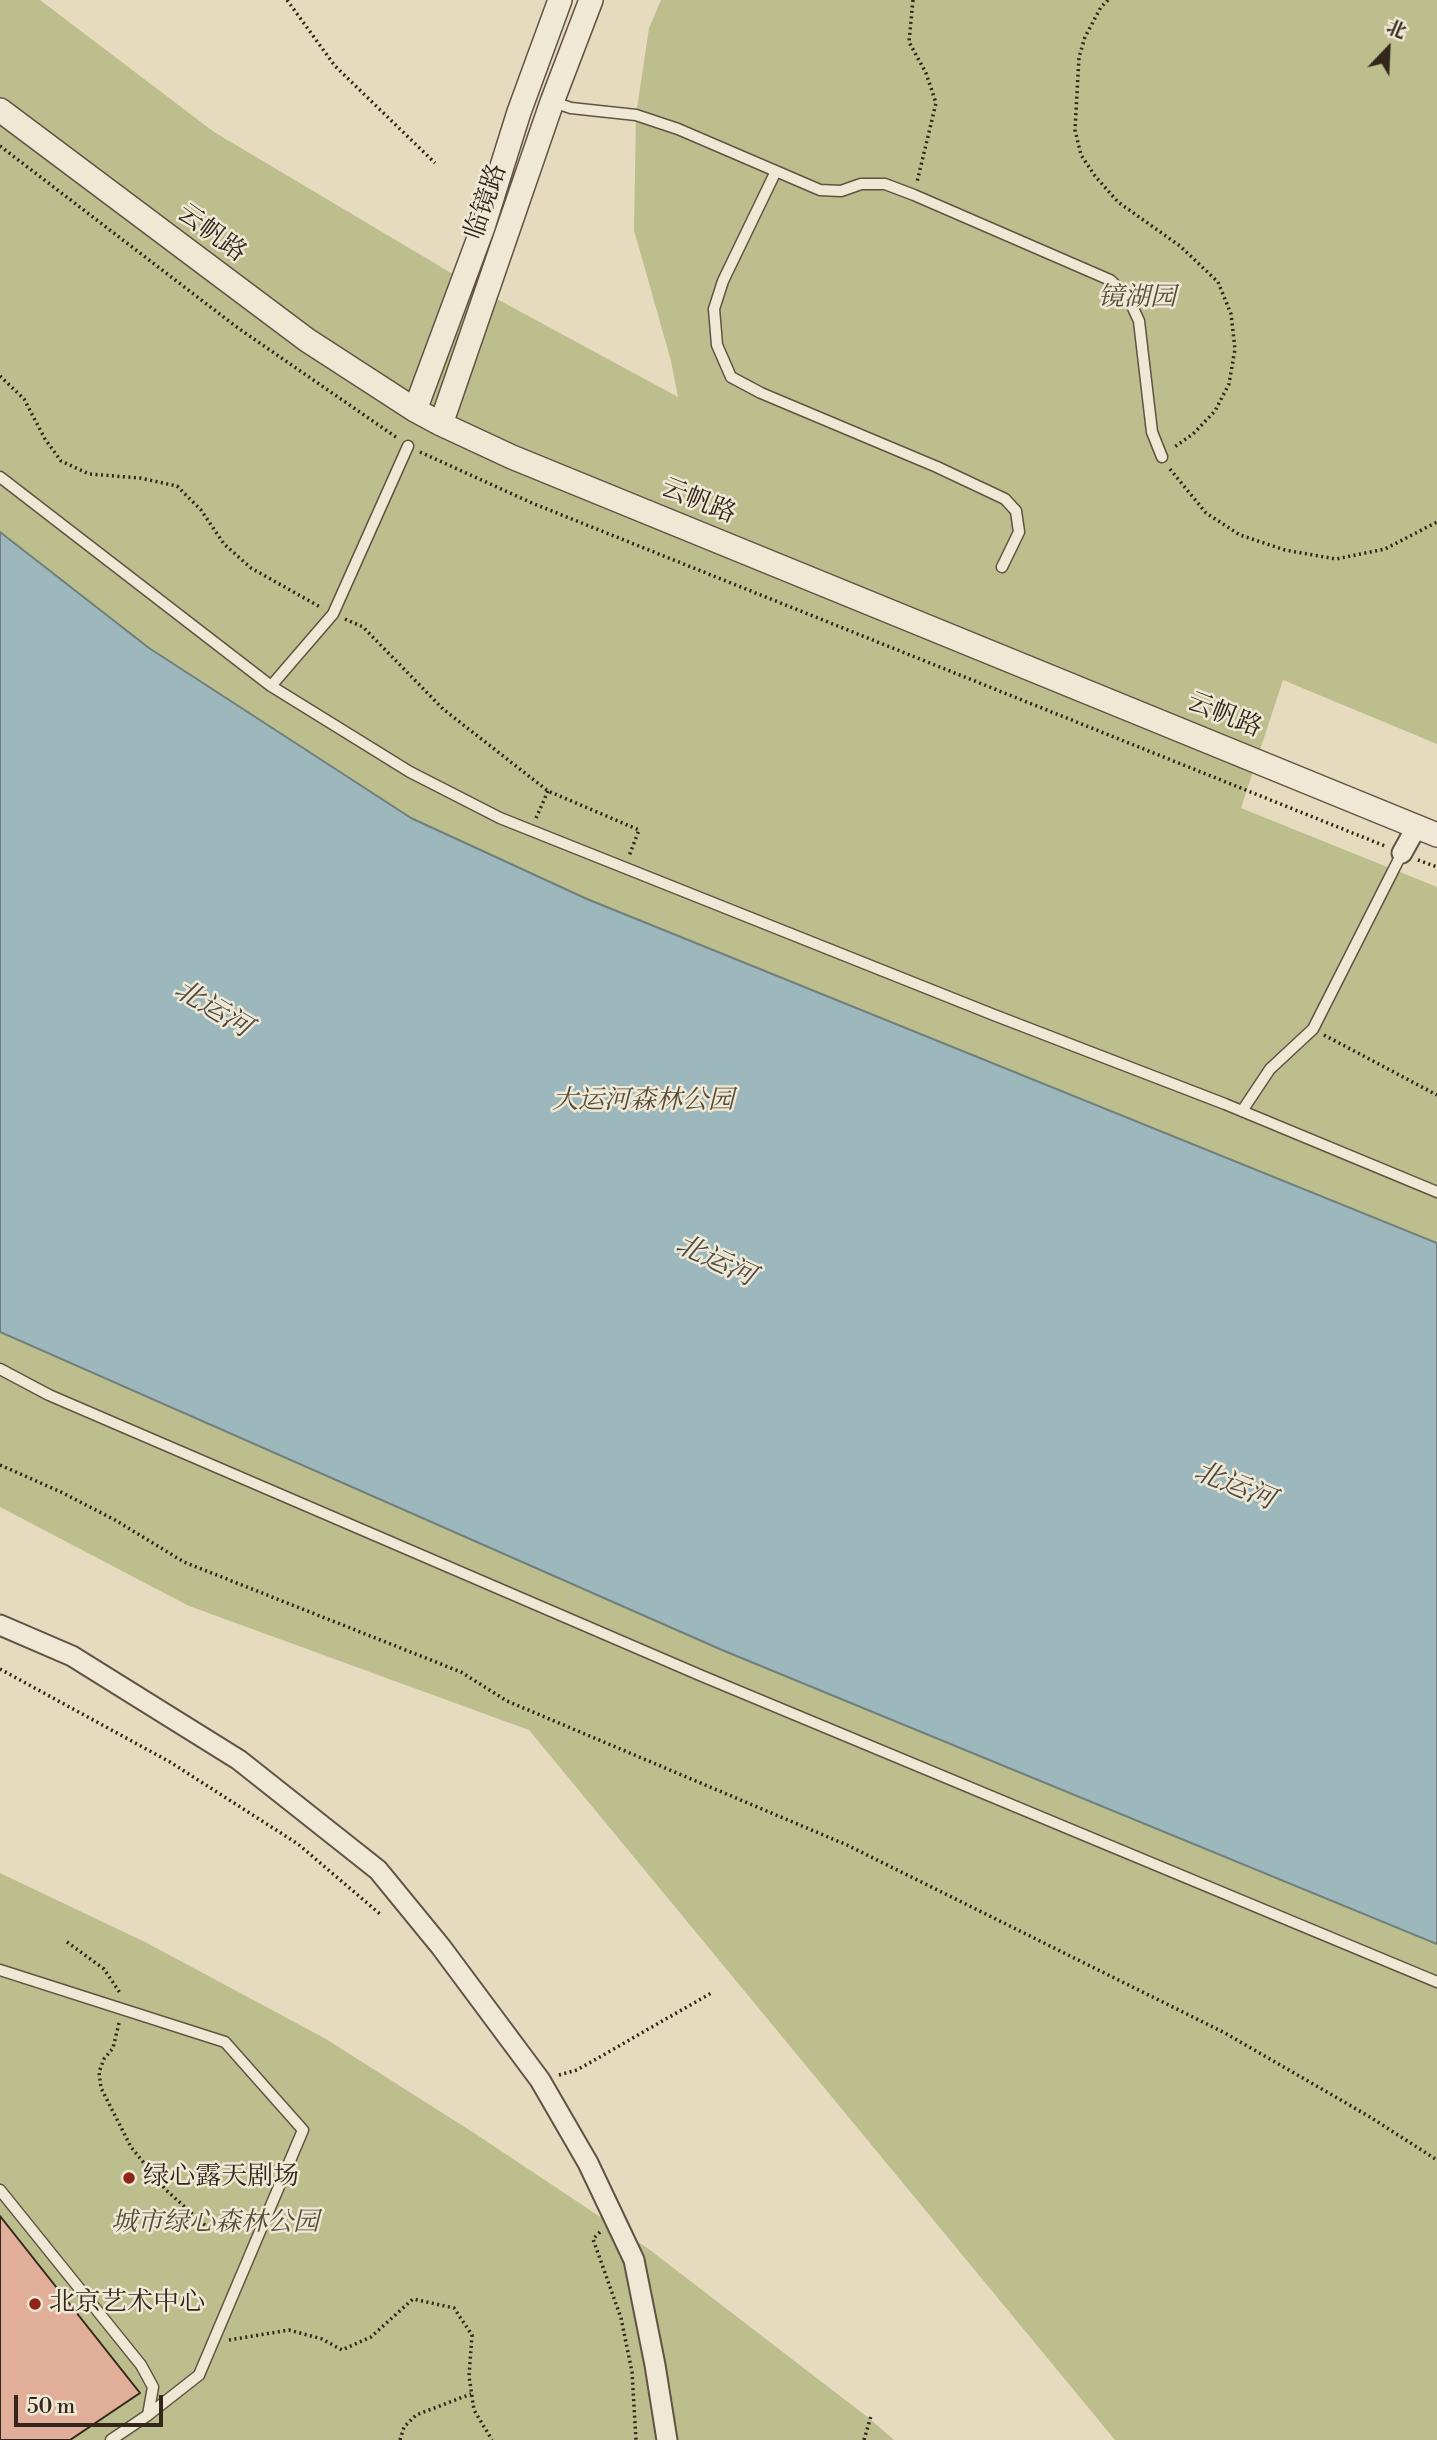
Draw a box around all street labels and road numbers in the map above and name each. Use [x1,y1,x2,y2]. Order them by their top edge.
street label: 临镜路 [460,160,514,244]
street label: 云帆路 [170,198,252,270]
street label: 云帆路 [656,473,740,531]
street label: 云帆路 [1182,687,1266,745]

